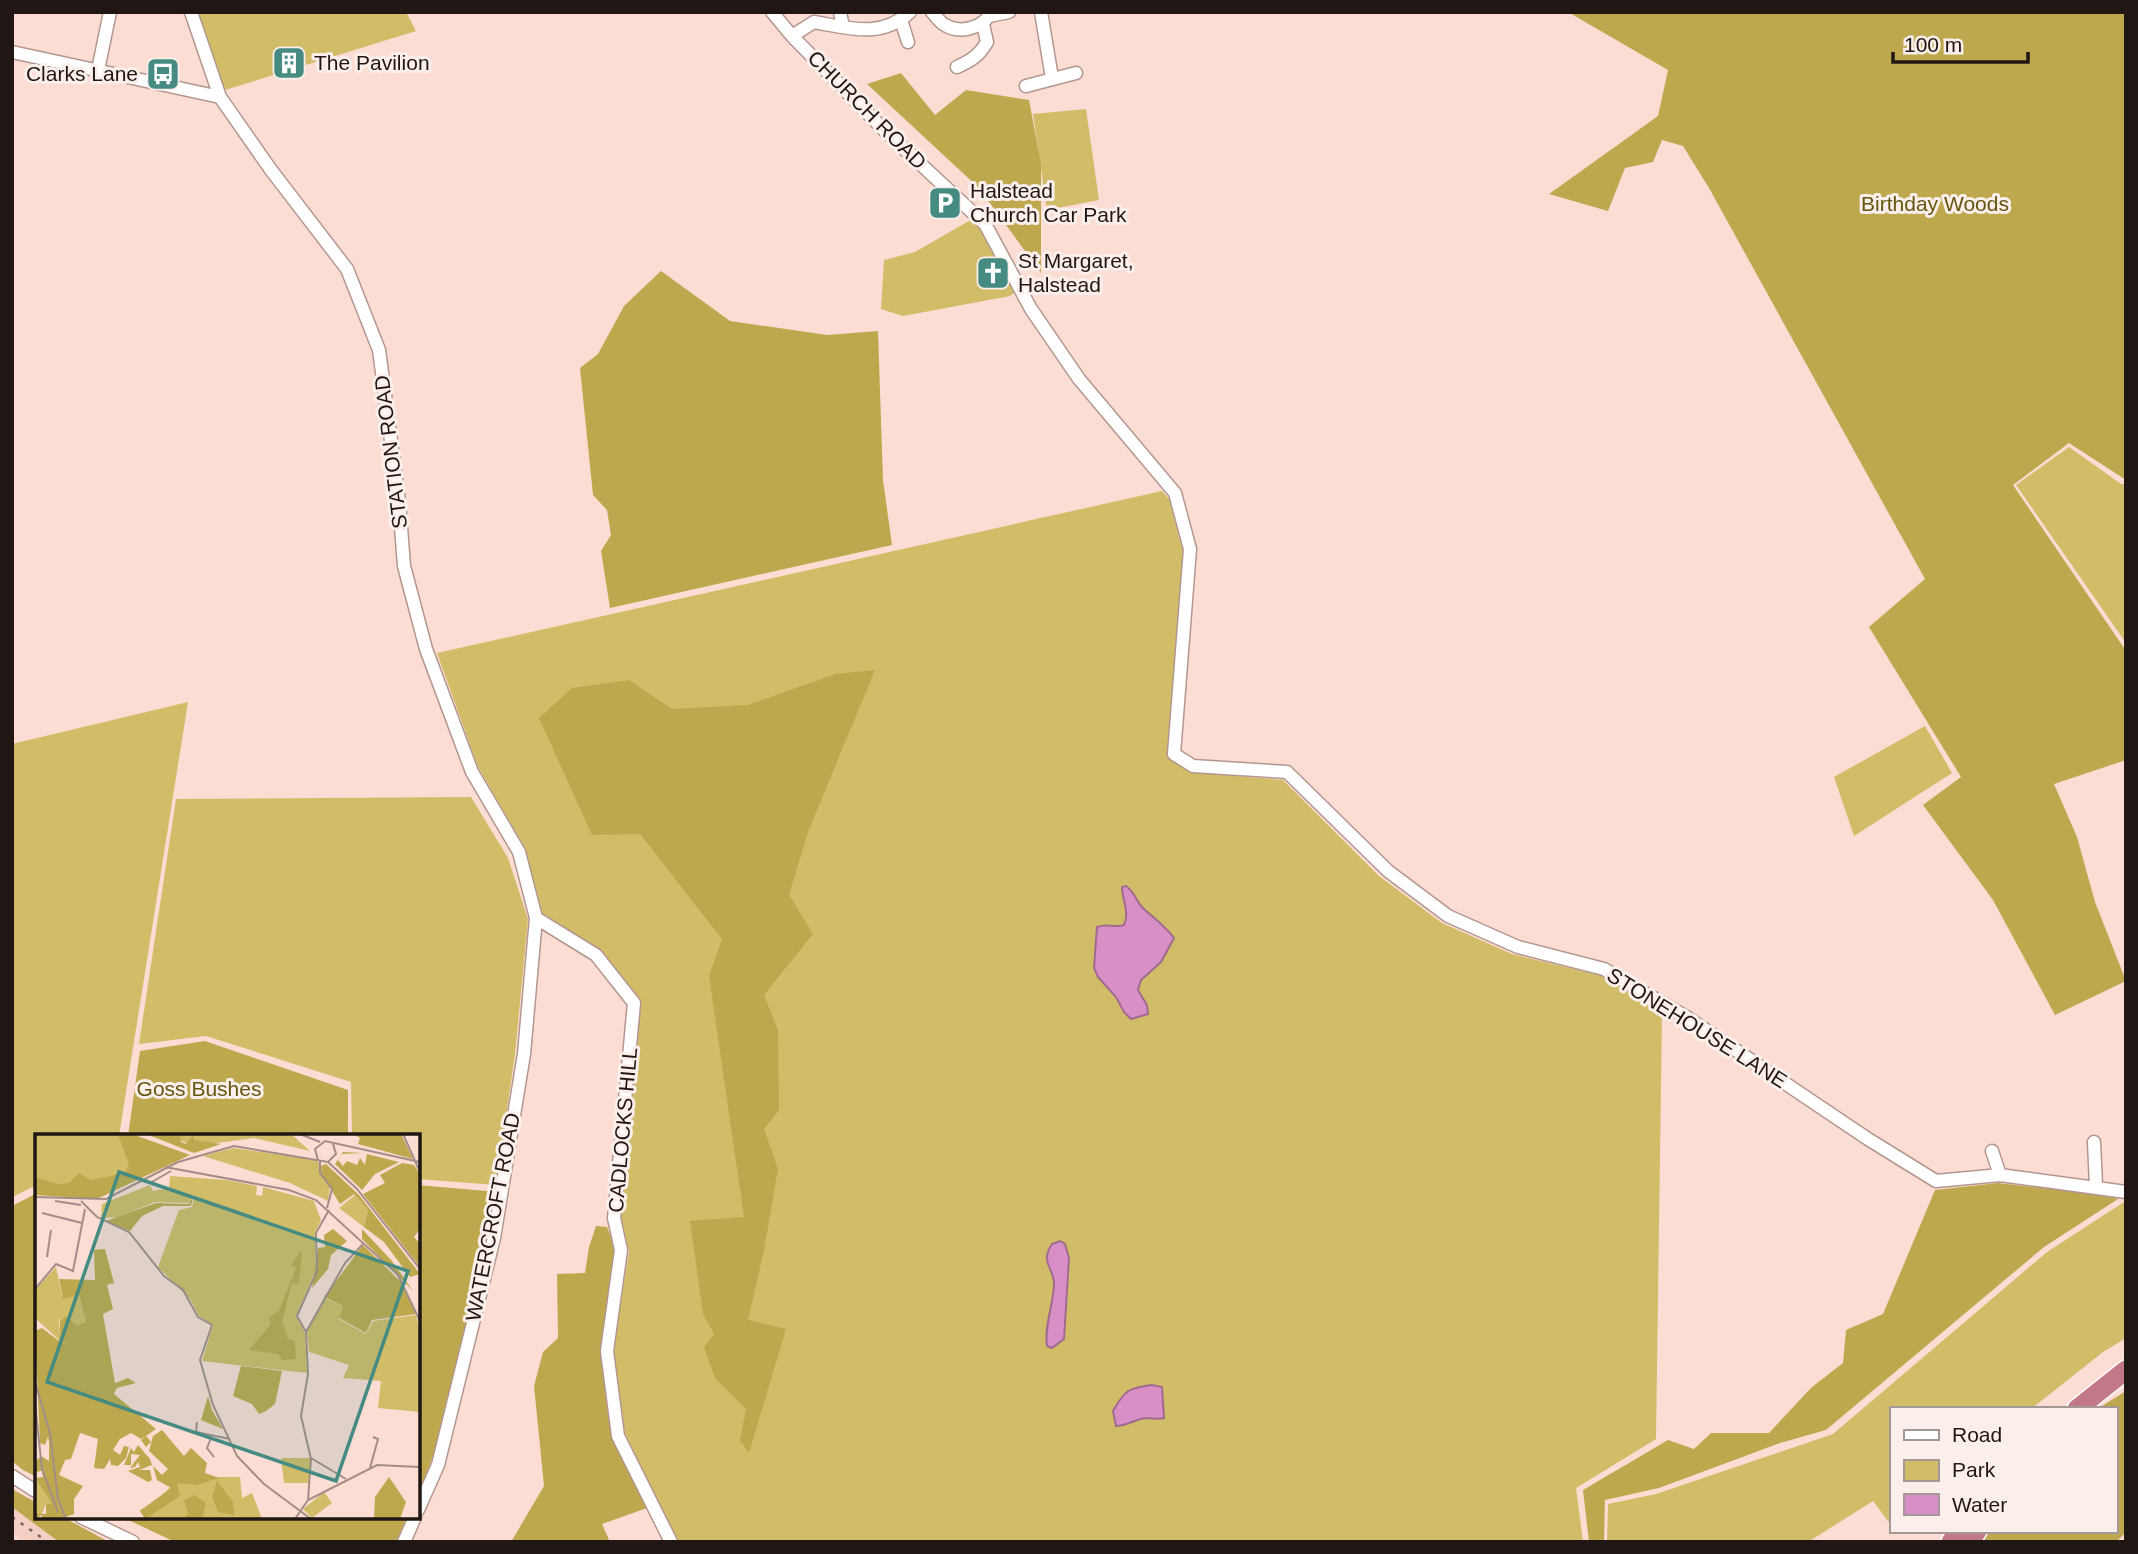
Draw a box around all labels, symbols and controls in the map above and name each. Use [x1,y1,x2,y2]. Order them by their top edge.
scale bar [1893,21,2028,65]
text: 100 m [1904,33,1962,56]
building icon: The Pavilion [270,44,308,82]
street label: CHURCH ROAD [804,46,931,173]
place label: The Pavilion [314,51,430,74]
bus stop icon: Clarks Lane [144,55,182,93]
place label: Clarks Lane [26,62,138,85]
place label: Halstead Church Car Park [970,179,1127,226]
parking icon: Halstead Church Car Park [926,184,964,222]
park label: Birthday Woods [1861,192,2009,215]
place label: St Margaret, Halstead [1018,249,1134,296]
church icon: St Margaret, Halstead [974,254,1012,292]
street label: STATION ROAD [370,374,411,530]
street label: STONEHOUSE LANE [1603,963,1791,1092]
street label: CADLOCKS HILL [604,1046,641,1214]
park label: Goss Bushes [137,1077,261,1100]
street label: WATERCROFT ROAD [461,1111,524,1323]
inset map [35,1134,420,1519]
legend [1890,1407,2117,1533]
text: Road [1952,1423,2002,1446]
text: Park [1952,1458,1996,1481]
text: Water [1952,1493,2007,1516]

